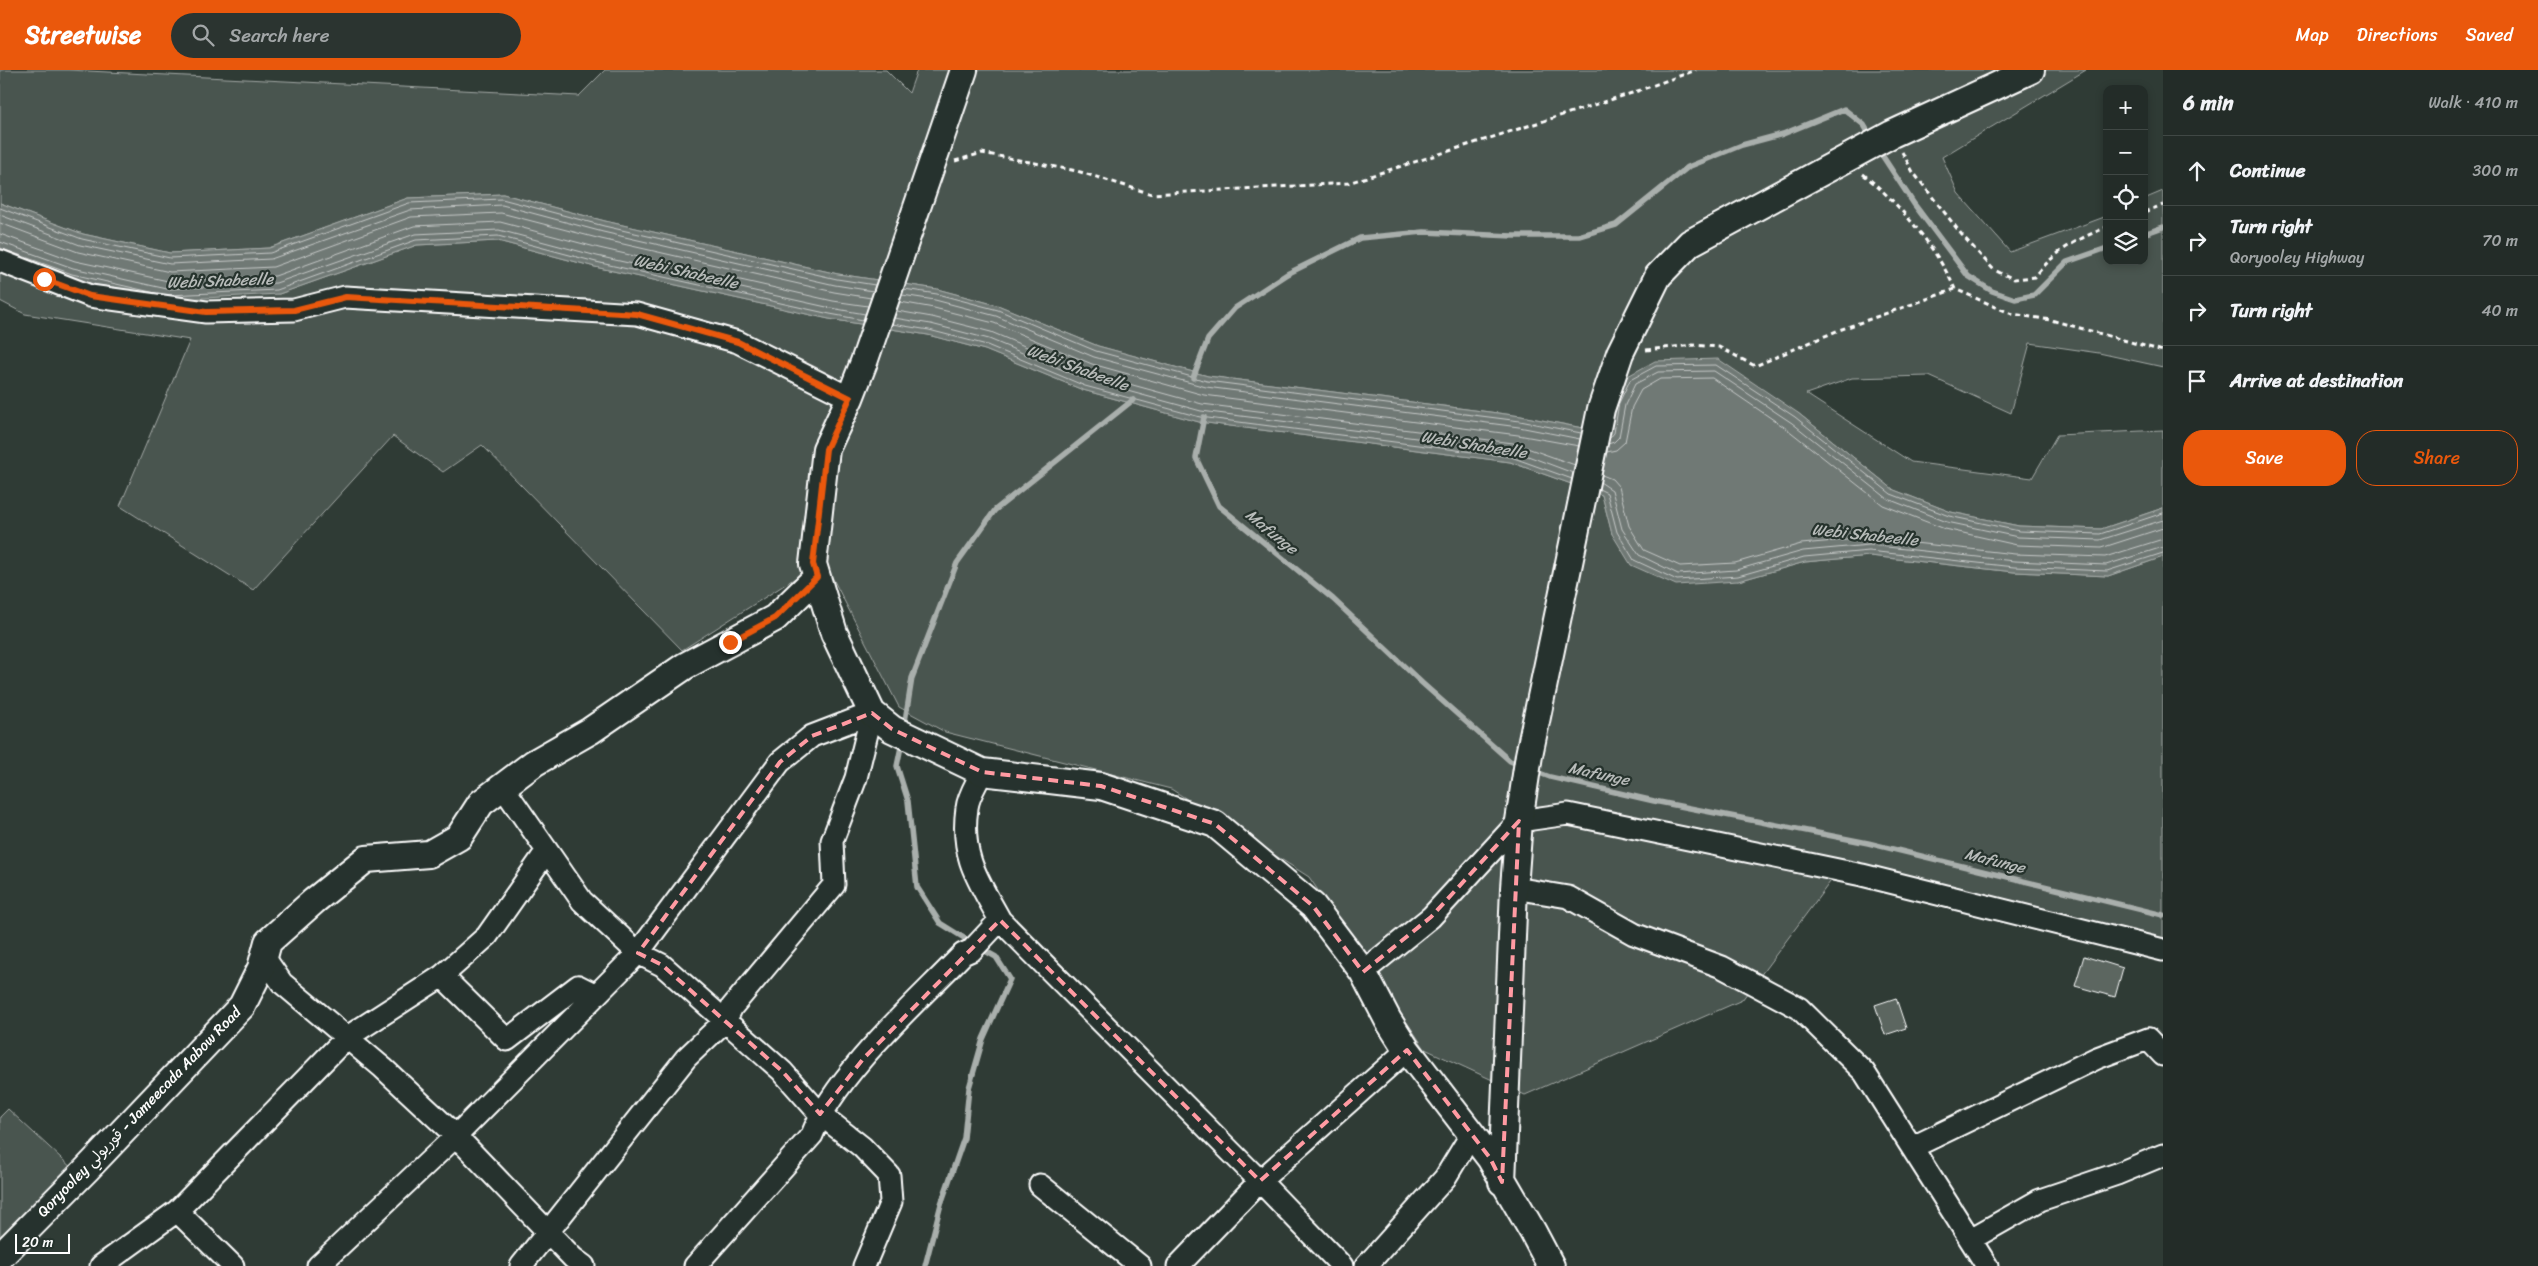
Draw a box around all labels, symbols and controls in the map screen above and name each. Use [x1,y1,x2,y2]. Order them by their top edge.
search box [171,13,521,58]
text: Streetwise [25,14,141,56]
text: Search here [229,19,329,52]
text: Map [2296,19,2329,51]
text: Directions [2357,19,2438,51]
text: Saved [2466,19,2513,51]
icon: search [189,21,217,49]
text: 6 min [2183,84,2234,122]
map controls [2103,85,2148,265]
button: + [2103,85,2148,130]
text: Walk · 410 m [2429,88,2518,117]
button: − [2103,130,2148,175]
text: Continue [2230,154,2306,187]
text: 300 m [2473,156,2518,185]
icon: ahead [2183,157,2211,185]
button: locate [2103,175,2148,220]
text: Turn right [2230,210,2312,243]
button: layers [2103,220,2148,265]
text: 70 m [2482,226,2518,255]
icon: right [2183,227,2211,255]
text: Qoryooley Highway [2230,243,2364,272]
water label: Webi Shabeelle [631,245,743,298]
water label: Webi Shabeelle [166,264,276,297]
route start [33,268,56,291]
text: Turn right [2230,294,2312,327]
text: 40 m [2481,296,2518,325]
icon: right [2183,297,2211,325]
water label: Webi Shabeelle [1023,336,1135,400]
text: Arrive at destination [2230,364,2403,397]
icon: arrive [2183,367,2211,395]
water label: Webi Shabeelle [1419,422,1531,467]
button: Save [2183,430,2346,486]
button: Share [2356,430,2518,486]
water label: Mafunge [1239,501,1306,563]
water label: Webi Shabeelle [1811,515,1922,555]
route end [719,631,742,654]
water label: Mafunge [1566,753,1634,795]
water label: Mafunge [1962,839,2030,883]
street label: Qoryooley قوريولي - Jameecada Aabow Road [31,1000,248,1224]
text: 20 m [22,1230,53,1255]
scale bar [15,1231,70,1254]

